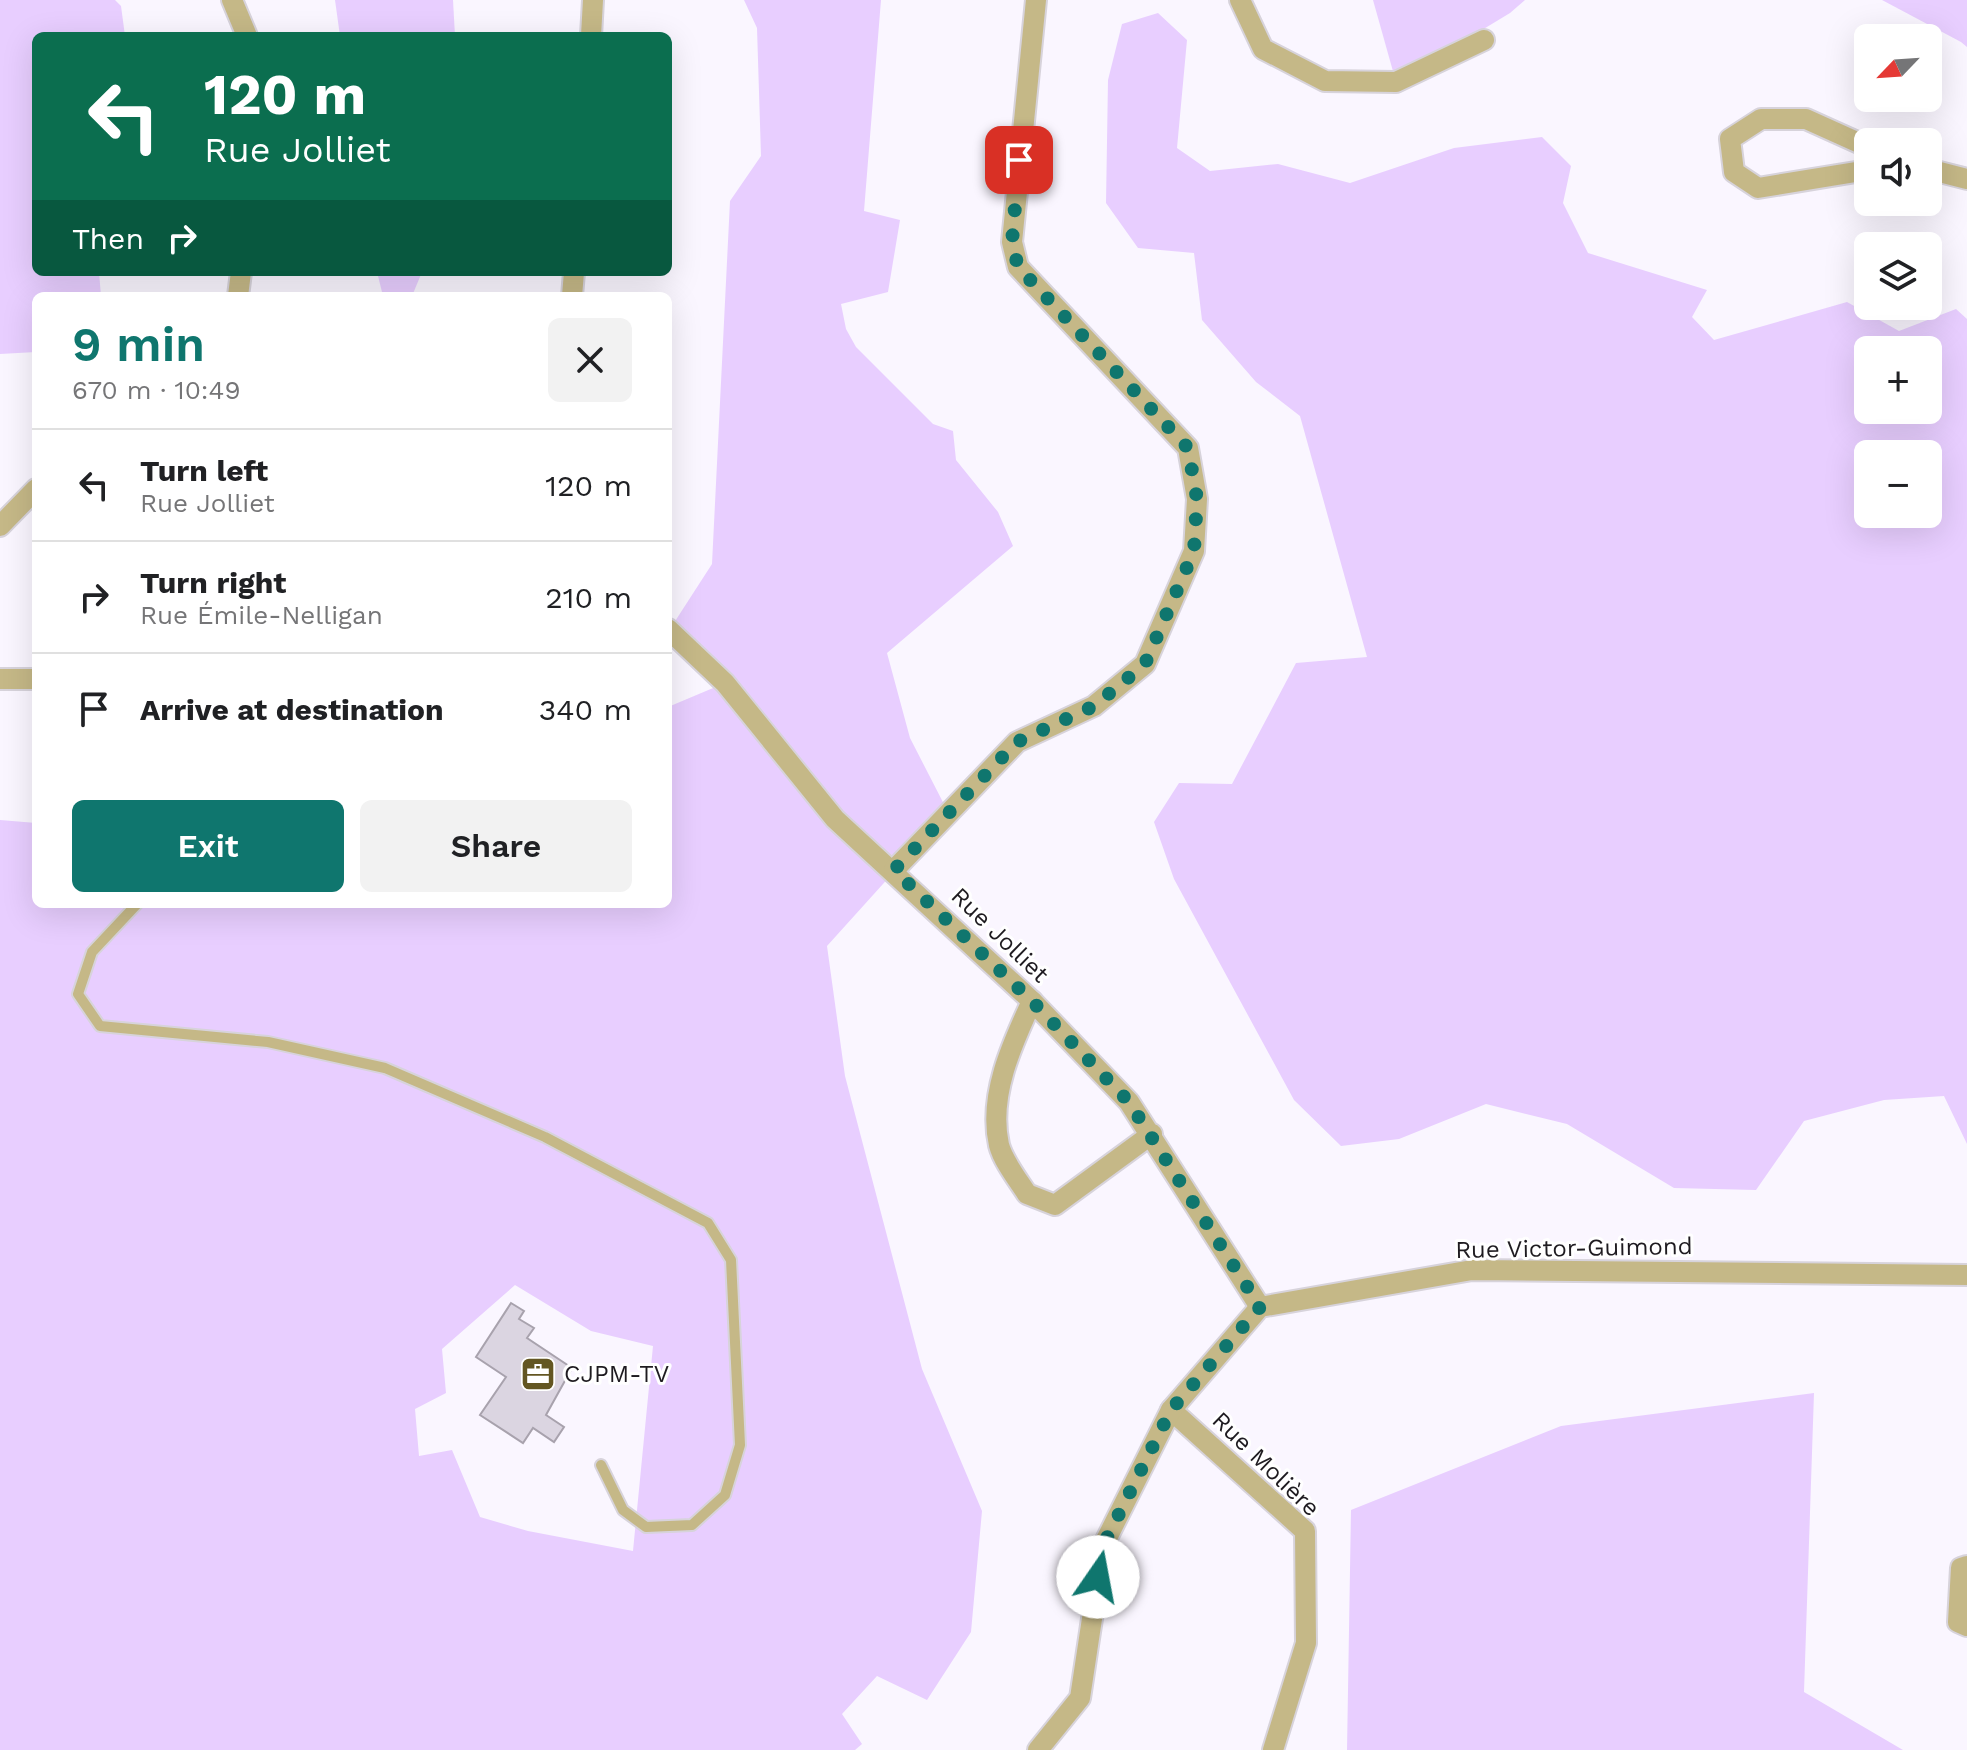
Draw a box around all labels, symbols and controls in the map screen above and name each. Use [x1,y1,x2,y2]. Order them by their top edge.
north arrow [1854,24,1942,112]
map controls [1854,24,1942,528]
text: 120 m [204,62,366,128]
icon: left [72,64,176,168]
pin [985,126,1053,194]
button: sound [1854,128,1942,216]
text: Rue Jolliet [204,129,391,171]
icon: arrive [997,138,1041,182]
icon: right [160,216,204,260]
text: Then [72,221,144,256]
button: layers [1854,232,1942,320]
text: 9 min [72,316,205,373]
button: close [548,318,632,402]
button: + [1854,336,1942,424]
text: 670 m · 10:49 [72,375,240,405]
button: − [1854,440,1942,528]
text: Turn left [140,453,268,488]
icon: left [72,463,116,507]
text: 120 m [545,468,632,503]
text: Rue Jolliet [140,488,275,518]
text: Turn right [140,565,286,600]
icon: right [72,575,116,619]
text: 210 m [545,580,632,615]
text: Rue Émile-Nelligan [140,600,383,630]
icon: arrive [72,687,116,731]
text: Arrive at destination [140,692,444,727]
text: 340 m [539,692,632,727]
button: Exit [72,800,344,892]
button: Share [360,800,632,892]
street label: Rue Jolliet [946,882,1054,988]
street label: Rue Victor-Guimond [1455,1232,1693,1264]
office icon: CJPM-TV [519,1355,557,1393]
place label: CJPM-TV [564,1360,669,1388]
street label: Rue Molière [1207,1406,1325,1522]
position arrow [1056,1535,1140,1619]

